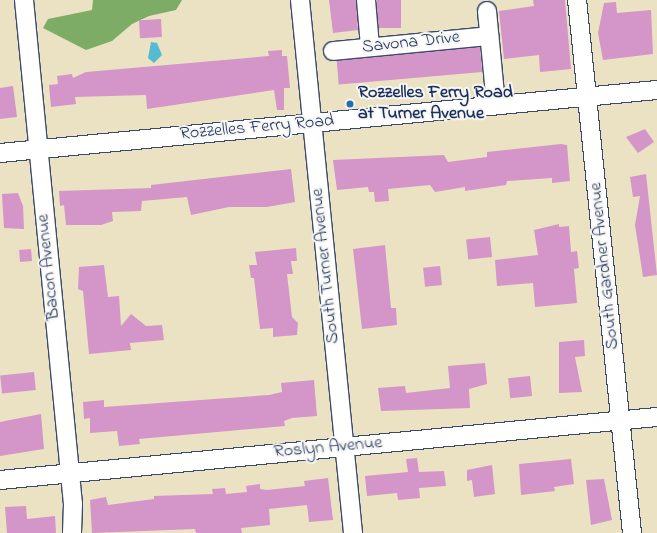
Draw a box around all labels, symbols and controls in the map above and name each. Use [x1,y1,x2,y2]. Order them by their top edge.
street label: Savona Drive [361,27,461,59]
place label: Rozzelles Ferry Road at Turner Avenue [358,83,513,126]
marker: Rozzelles Ferry Road at Turner Avenue [345,99,355,109]
street label: Rozzelles Ferry Road [179,110,335,146]
street label: South Gardner Avenue [585,181,625,351]
street label: South Turner Avenue [307,187,345,345]
street label: Bacon Avenue [33,213,65,321]
street label: Roslyn Avenue [273,433,383,463]

